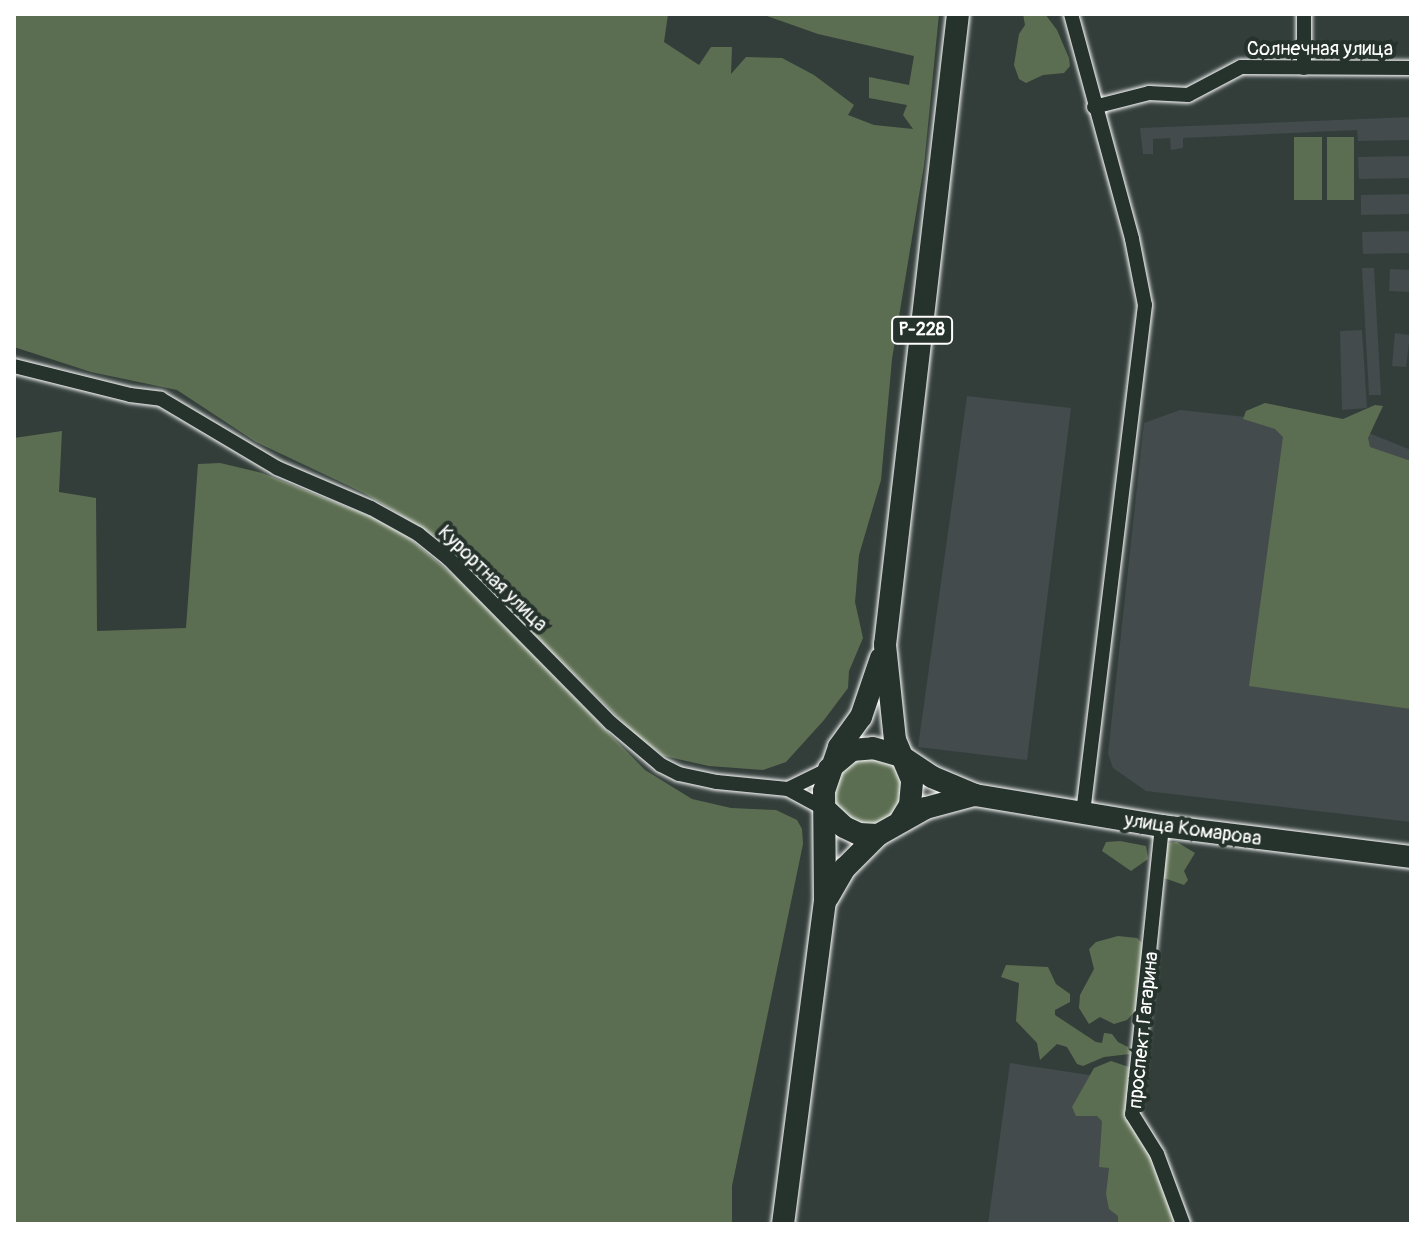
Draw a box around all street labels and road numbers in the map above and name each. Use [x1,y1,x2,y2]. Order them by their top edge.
street label: Солнечная улица [1247,36,1393,60]
road number: Р-228 [890,316,954,344]
street label: Курортная улица [433,520,553,636]
street label: улица Комарова [1123,808,1263,850]
street label: проспект Гагарина [1123,950,1163,1110]

